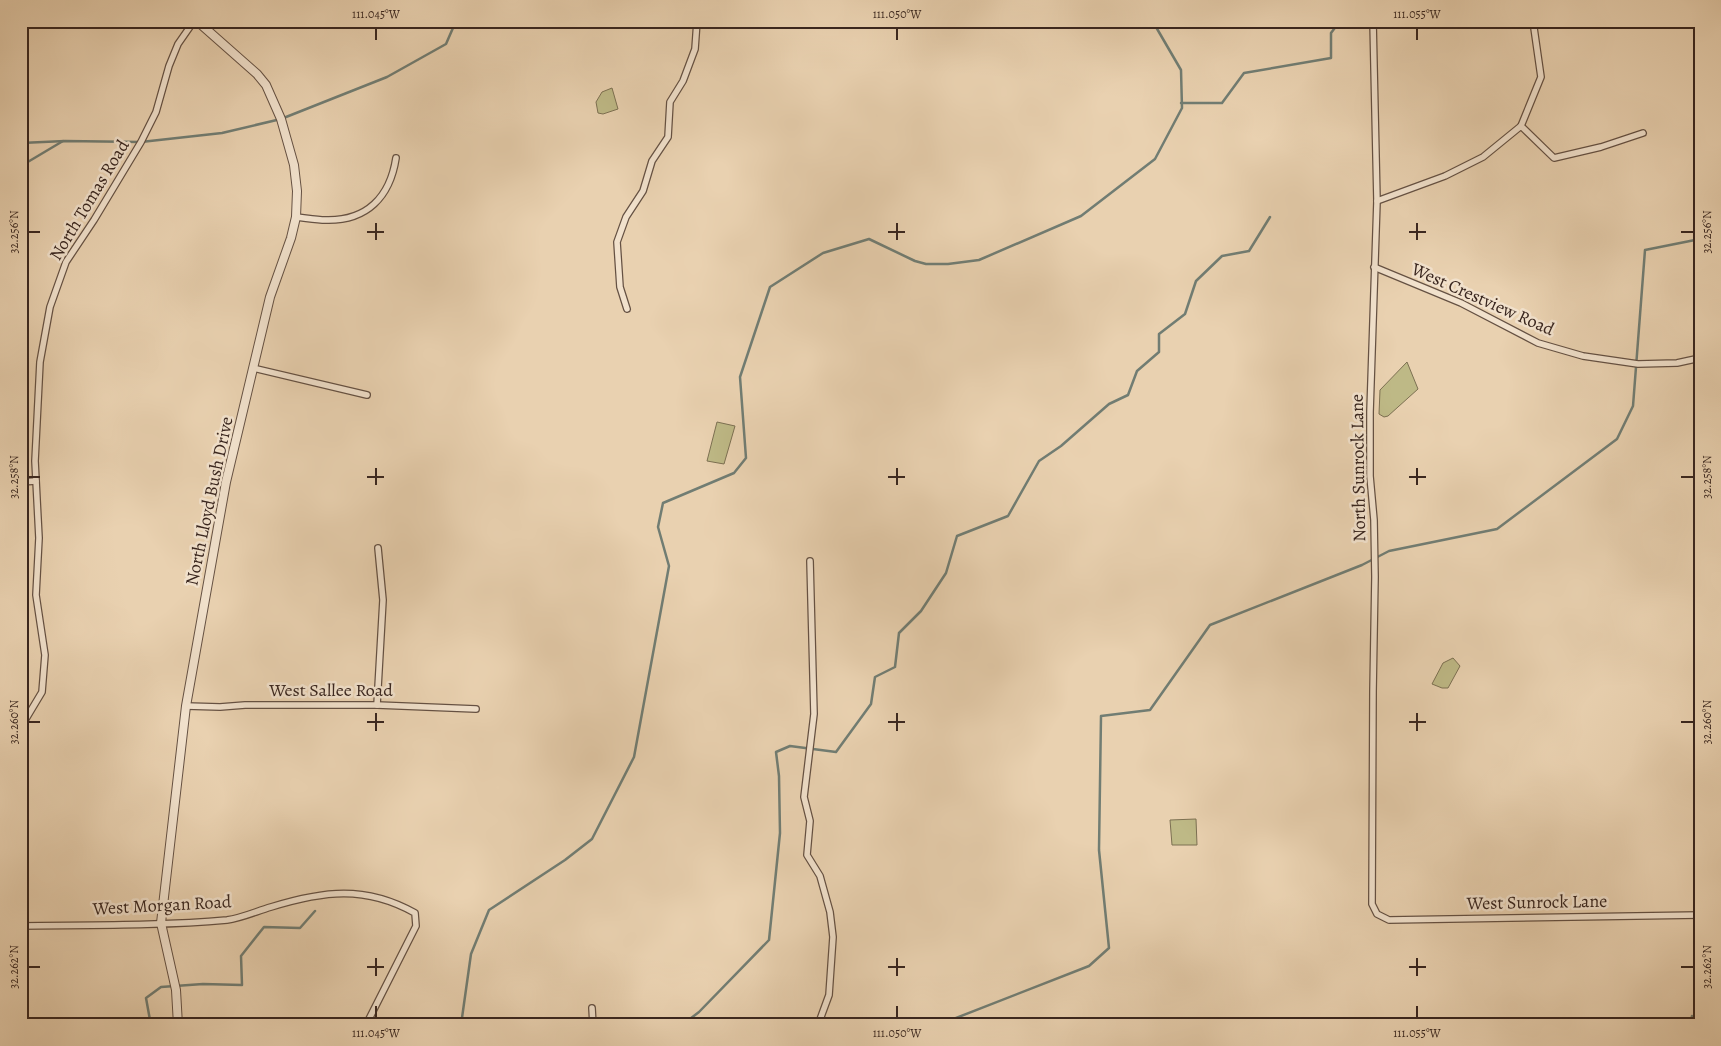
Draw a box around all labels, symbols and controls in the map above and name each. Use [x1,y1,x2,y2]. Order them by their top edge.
text: 111.045°W [352,6,401,22]
text: 111.050°W [873,6,922,22]
text: 111.055°W [1393,6,1442,22]
street label: North Tomas Road [43,135,135,265]
text: 32.256°N [6,210,22,254]
text: 32.256°N [1699,210,1715,254]
street label: West Crestview Road [1407,256,1559,341]
street label: North Sunrock Lane [1345,394,1371,542]
street label: North Lloyd Bush Drive [179,414,239,588]
text: 32.258°N [6,455,22,499]
text: 32.258°N [1699,455,1715,499]
street label: West Sallee Road [268,678,393,702]
text: 32.260°N [6,700,22,744]
text: 32.260°N [1699,700,1715,744]
street label: West Morgan Road [91,889,232,921]
street label: West Sunrock Lane [1465,889,1608,915]
text: 32.262°N [6,945,22,989]
text: 32.262°N [1699,945,1715,989]
text: 111.045°W [352,1025,401,1041]
text: 111.050°W [873,1025,922,1041]
text: 111.055°W [1393,1025,1442,1041]

